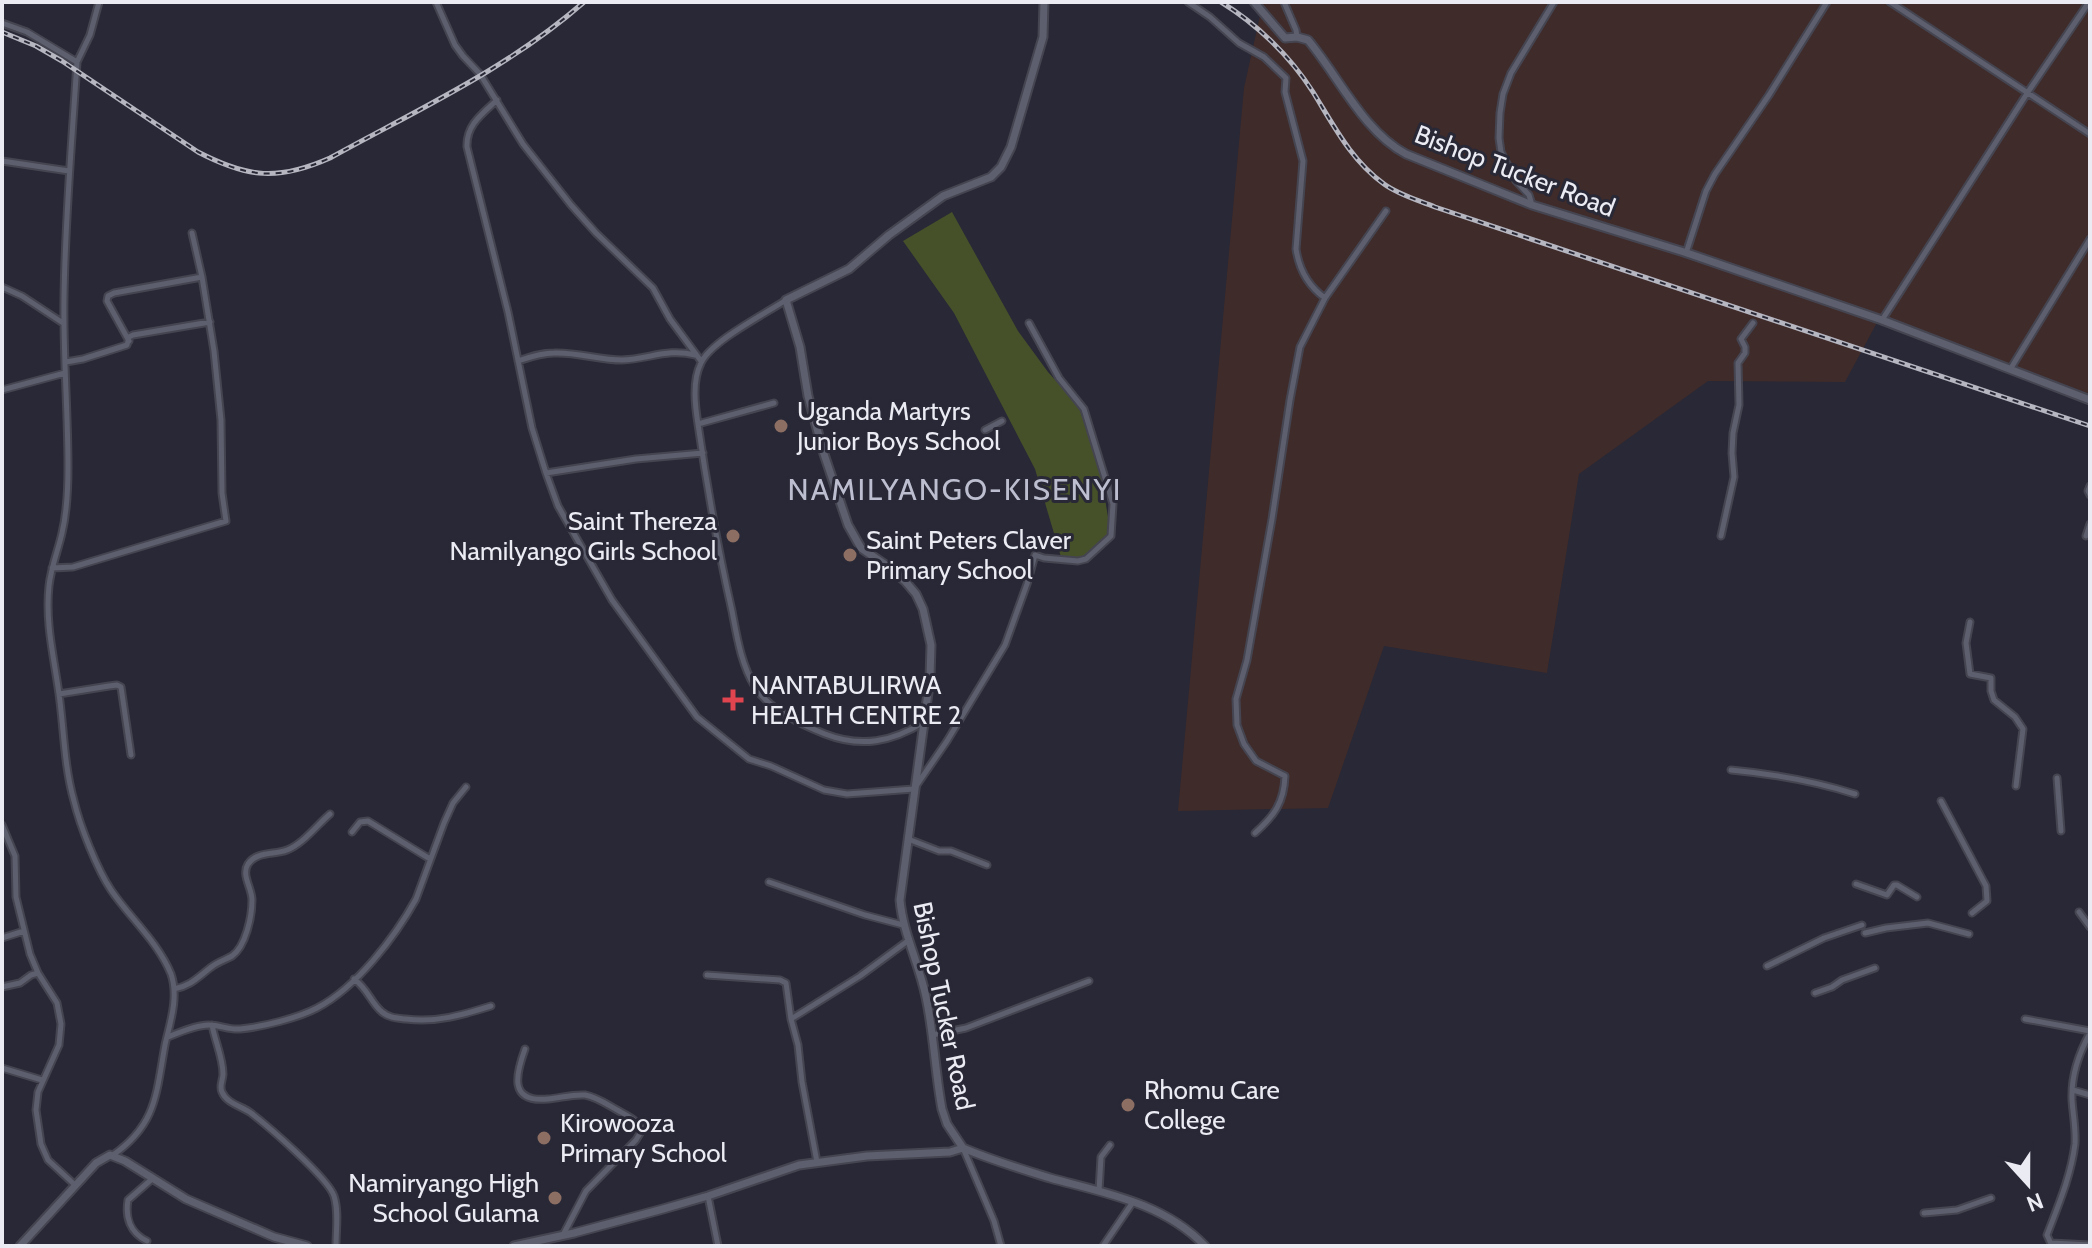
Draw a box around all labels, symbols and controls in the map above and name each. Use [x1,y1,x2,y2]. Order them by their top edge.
street label: Bishop Tucker Road [1410,118,1620,224]
place label: Uganda Martyrs Junior Boys School [796,395,1000,457]
marker: Uganda Martyrs Junior Boys School [772,417,790,435]
district label: NAMILYANGO-KISENYI [788,471,1122,508]
place label: Saint Thereza Namilyango Girls School [450,505,718,567]
place label: Saint Peters Claver Primary School [866,524,1072,586]
marker: Saint Thereza Namilyango Girls School [724,527,742,545]
marker: Saint Peters Claver Primary School [841,546,859,564]
place label: NANTABULIRWA HEALTH CENTRE 2 [751,669,961,731]
marker: NANTABULIRWA HEALTH CENTRE 2 [722,689,744,711]
street label: Bishop Tucker Road [906,899,982,1113]
place label: Rhomu Care College [1144,1074,1280,1136]
marker: Rhomu Care College [1119,1096,1137,1114]
place label: Kirowooza Primary School [560,1107,727,1169]
marker: Kirowooza Primary School [535,1129,553,1147]
north arrow [1988,1144,2068,1224]
place label: Namiryango High School Gulama [348,1167,540,1229]
text: N [2023,1187,2047,1218]
marker: Namiryango High School Gulama [546,1189,564,1207]

